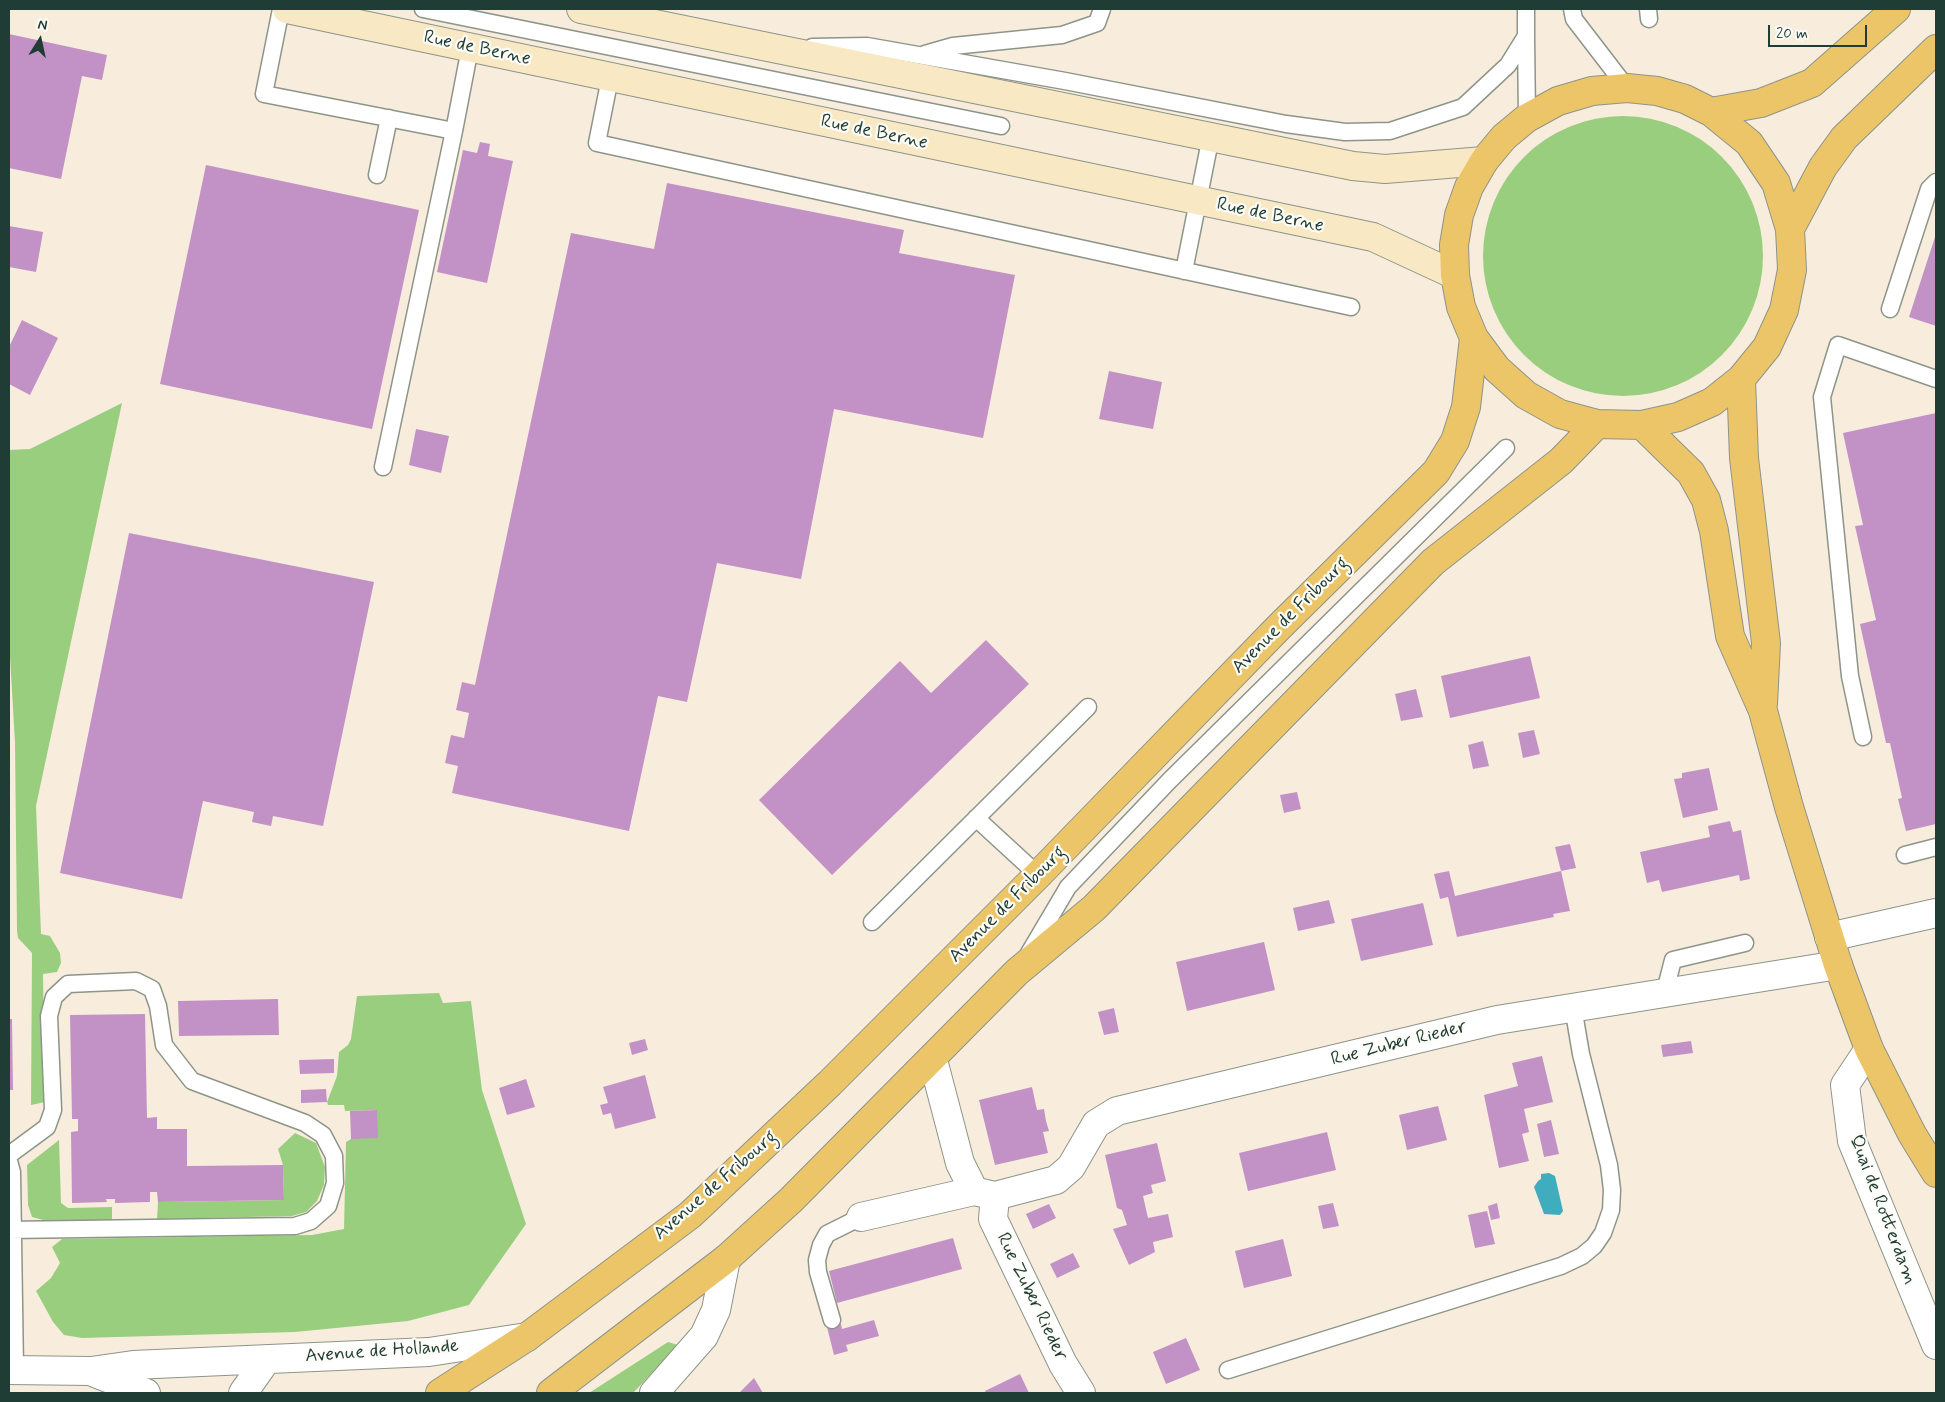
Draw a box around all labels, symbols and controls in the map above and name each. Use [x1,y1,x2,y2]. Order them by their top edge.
north arrow [15,15,65,65]
scale bar [1770,15,1869,47]
text: N [36,16,49,35]
text: 20 m [1776,24,1808,44]
street label: Rue de Berne [421,27,533,71]
street label: Rue de Berne [818,111,930,155]
street label: Rue de Berne [1214,194,1326,238]
street label: Avenue de Fribourg [1228,553,1354,679]
street label: Avenue de Fribourg [945,842,1071,968]
street label: Rue Zuber Rieder [1329,1016,1469,1072]
street label: Avenue de Fribourg [650,1126,782,1246]
street label: Quai de Rotterdam [1843,1132,1921,1288]
street label: Rue Zuber Rieder [990,1230,1072,1364]
street label: Avenue de Hollande [304,1335,460,1369]

